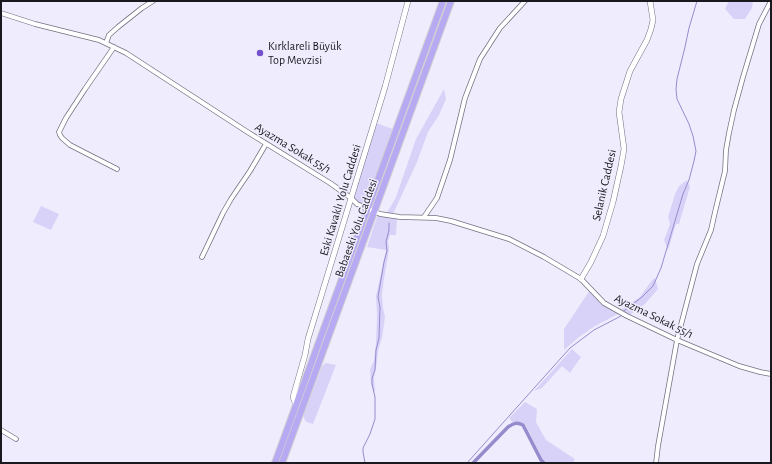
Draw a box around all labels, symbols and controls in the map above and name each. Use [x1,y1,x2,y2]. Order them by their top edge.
place label: Kırklareli Büyük Top Mevzisi [268,40,342,66]
marker: Kırklareli Büyük Top Mevzisi [255,48,265,58]
street label: Ayazma Sokak 55/1 [252,121,333,176]
street label: Eski Kavaklı Yolu Caddesi [317,143,363,257]
street label: Selanik Caddesi [590,148,618,222]
street label: Babaeski Yolu Caddesi [333,177,379,279]
street label: Ayazma Sokak 55/1 [612,292,695,341]

